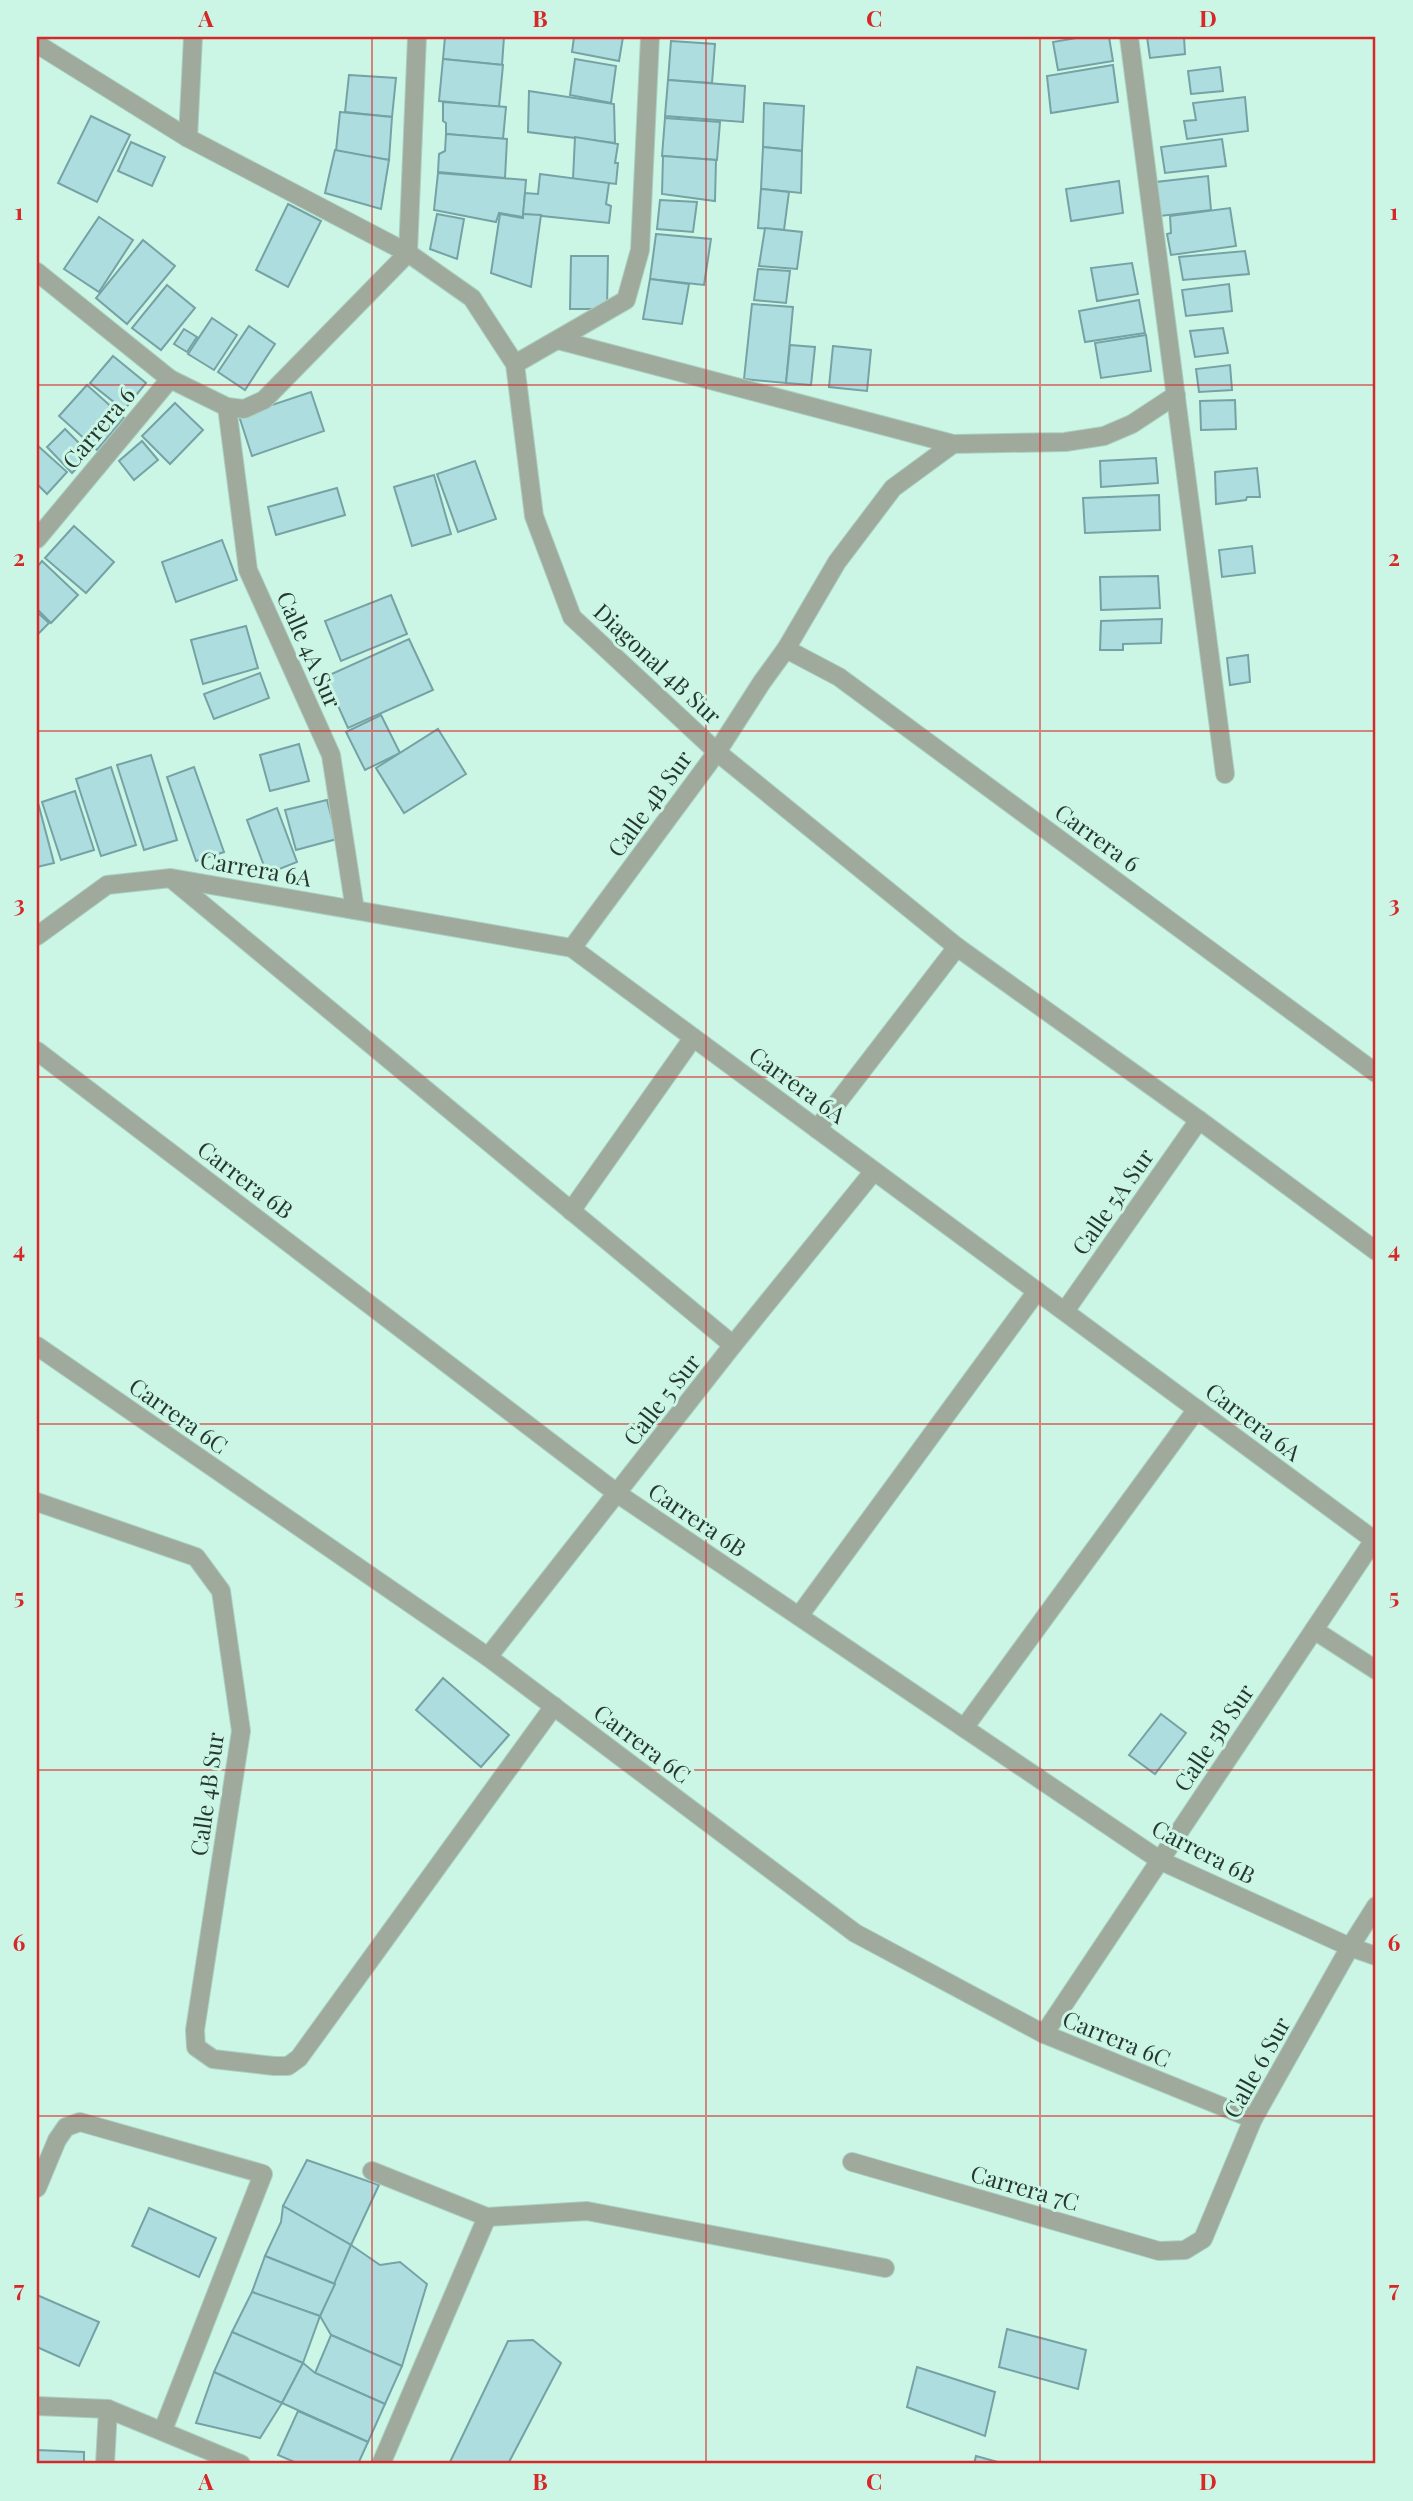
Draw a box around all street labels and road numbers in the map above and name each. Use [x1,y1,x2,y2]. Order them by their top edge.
street label: Carrera 6 [55,379,141,474]
street label: Calle 4A Sur [270,586,350,712]
street label: Diagonal 4B Sur [588,596,728,730]
street label: Calle 4B Sur [600,744,698,862]
street label: Carrera 6 [1049,796,1147,878]
street label: Carrera 6A [198,843,315,893]
street label: Carrera 6A [743,1038,853,1130]
street label: Carrera 6B [192,1133,300,1225]
street label: Calle 5A Sur [1064,1142,1160,1260]
street label: Calle 5 Sur [615,1347,707,1451]
street label: Carrera 6C [124,1370,234,1460]
street label: Carrera 6A [1200,1375,1309,1468]
street label: Carrera 6B [643,1475,753,1563]
street label: Calle 5B Sur [1166,1677,1260,1797]
street label: Carrera 6C [588,1696,698,1790]
street label: Calle 4B Sur [182,1730,230,1858]
street label: Carrera 6B [1147,1812,1261,1890]
street label: Carrera 6C [1058,2002,1176,2074]
street label: Calle 6 Sur [1215,2011,1297,2123]
street label: Carrera 7C [967,2157,1083,2217]

